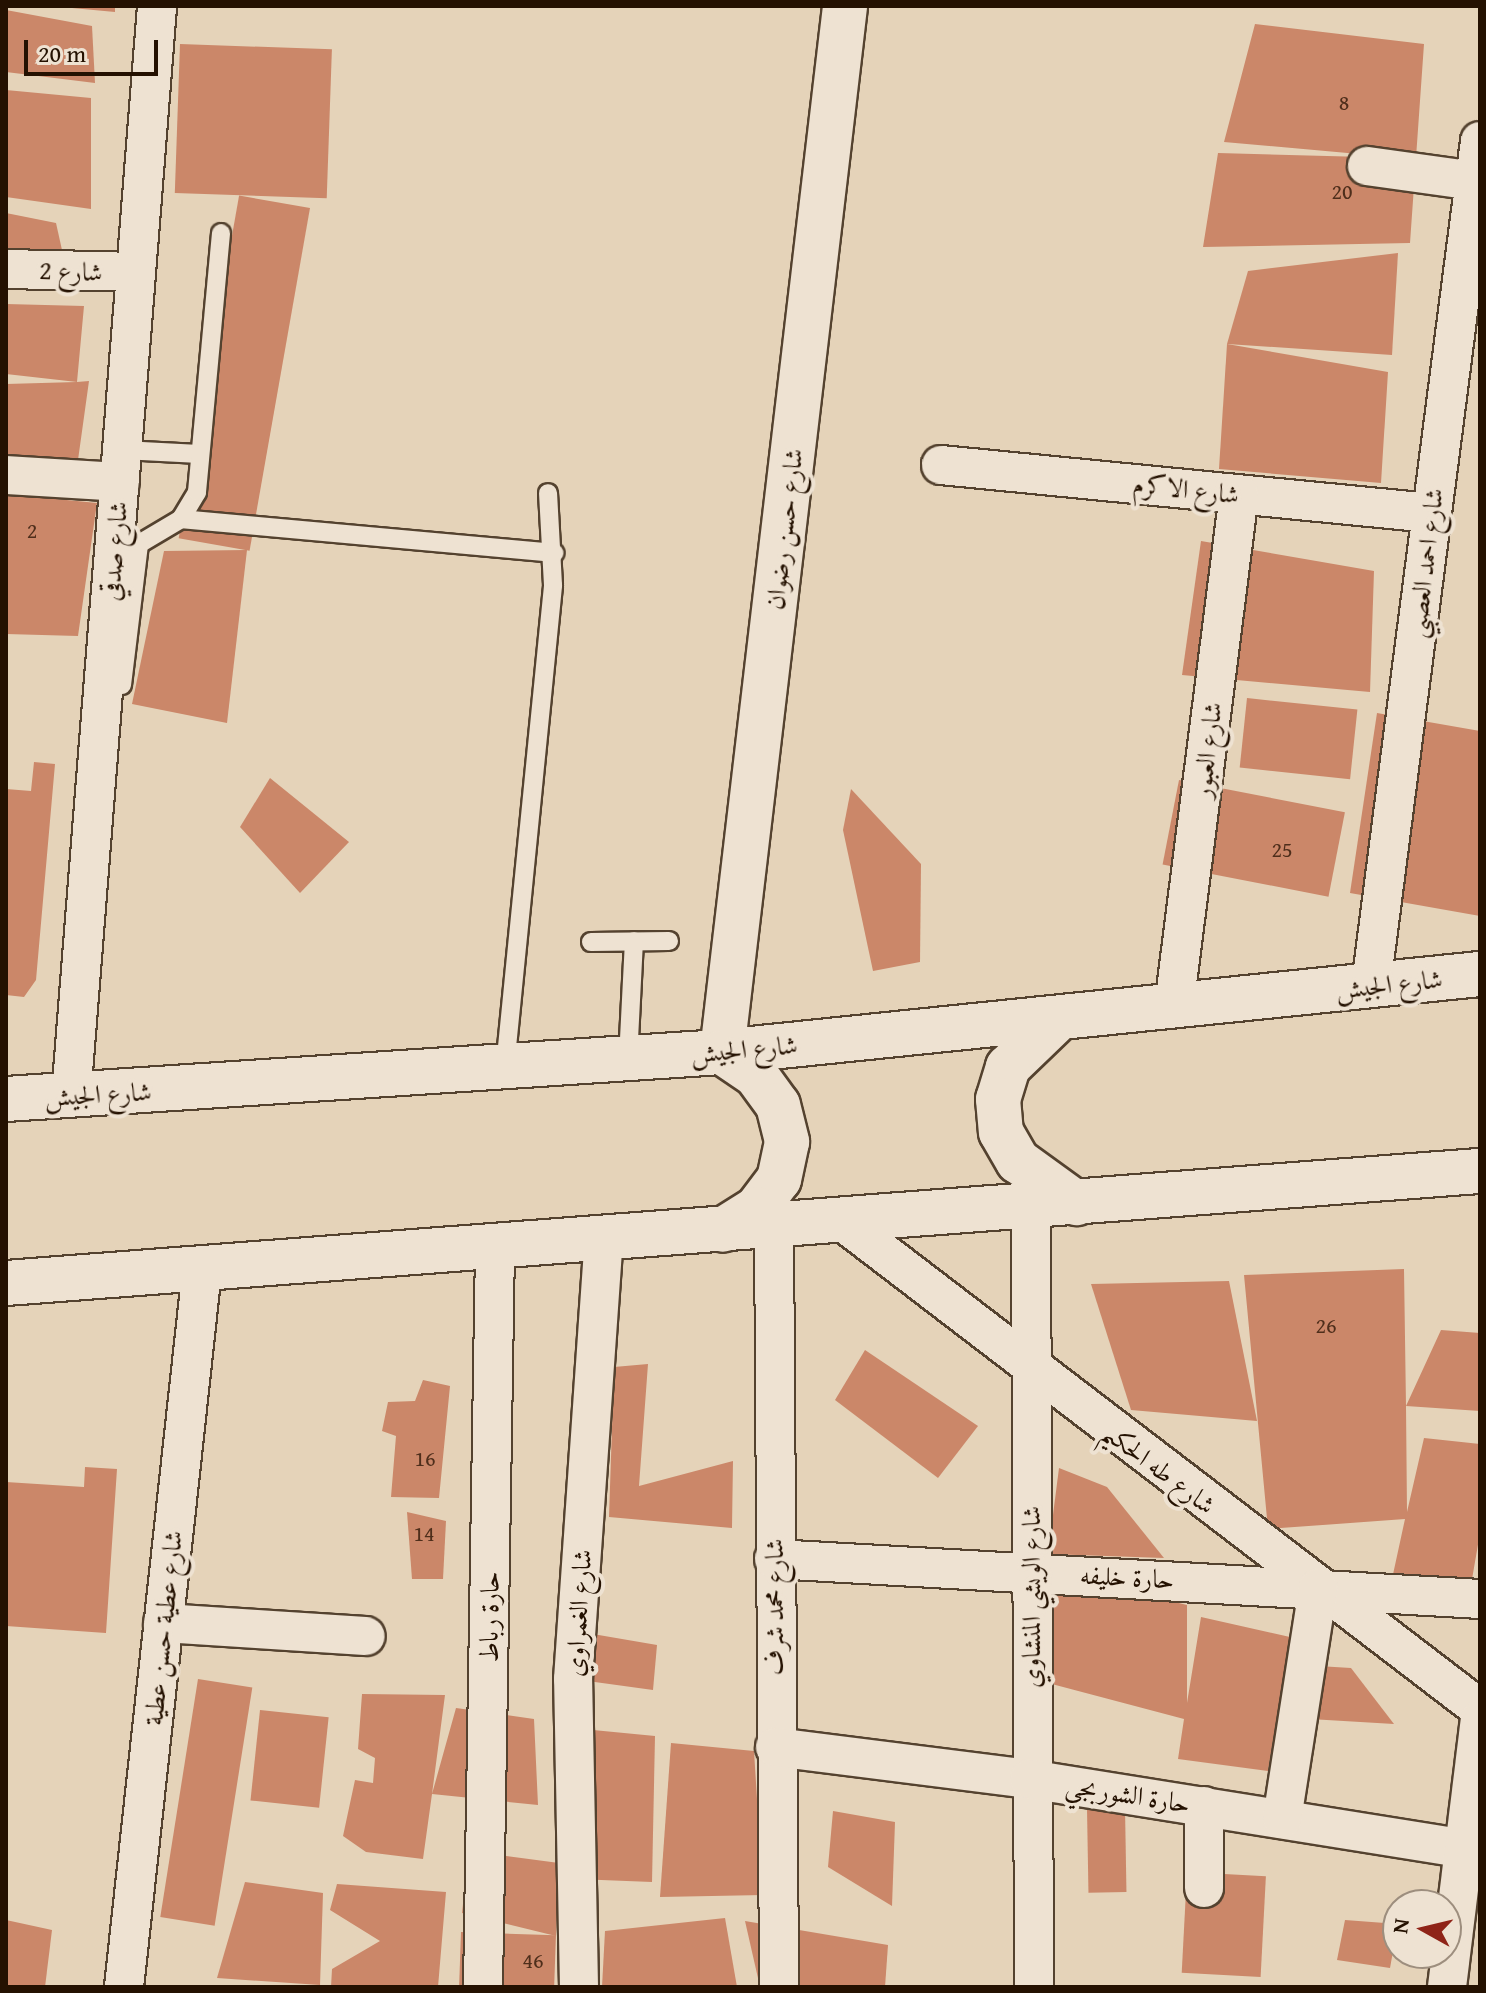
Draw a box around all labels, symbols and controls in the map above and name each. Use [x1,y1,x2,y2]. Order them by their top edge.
scale bar [28,24,162,74]
text: 20 m [38,36,86,71]
house number: 8 [1339,90,1349,116]
house number: 20 [1331,179,1353,205]
street label: شارع 2 [39,254,103,288]
street label: شارع حسن رضوان [759,447,809,611]
street label: شارع الاكرم [1131,468,1241,510]
street label: شارع احمد العصبي [1400,486,1450,640]
street label: شارع صدقي [94,500,134,602]
house number: 2 [27,518,37,544]
street label: شارع العبور [1186,700,1228,800]
house number: 25 [1271,837,1293,863]
street label: شارع الجيش [1334,963,1444,1005]
street label: شارع الجيش [689,1029,799,1069]
street label: شارع الجيش [44,1076,152,1112]
house number: 26 [1315,1313,1337,1339]
street label: شارع طه الحكيم [1096,1415,1222,1521]
house number: 16 [414,1446,436,1472]
street label: شارع الويشي المنشاوي [1015,1506,1047,1688]
house number: 14 [413,1521,435,1547]
street label: شارع عطية حسن عطية [137,1529,189,1727]
street label: شارع محمد شرف [758,1539,790,1675]
street label: شارع الغمراوي [558,1548,598,1678]
street label: حارة خليفه [1079,1559,1175,1595]
street label: حارة رباط [473,1571,505,1663]
street label: حارة الشوربجي [1063,1769,1193,1819]
north arrow [1382,1889,1462,1969]
text: N [1383,1916,1417,1935]
house number: 46 [522,1948,544,1974]

